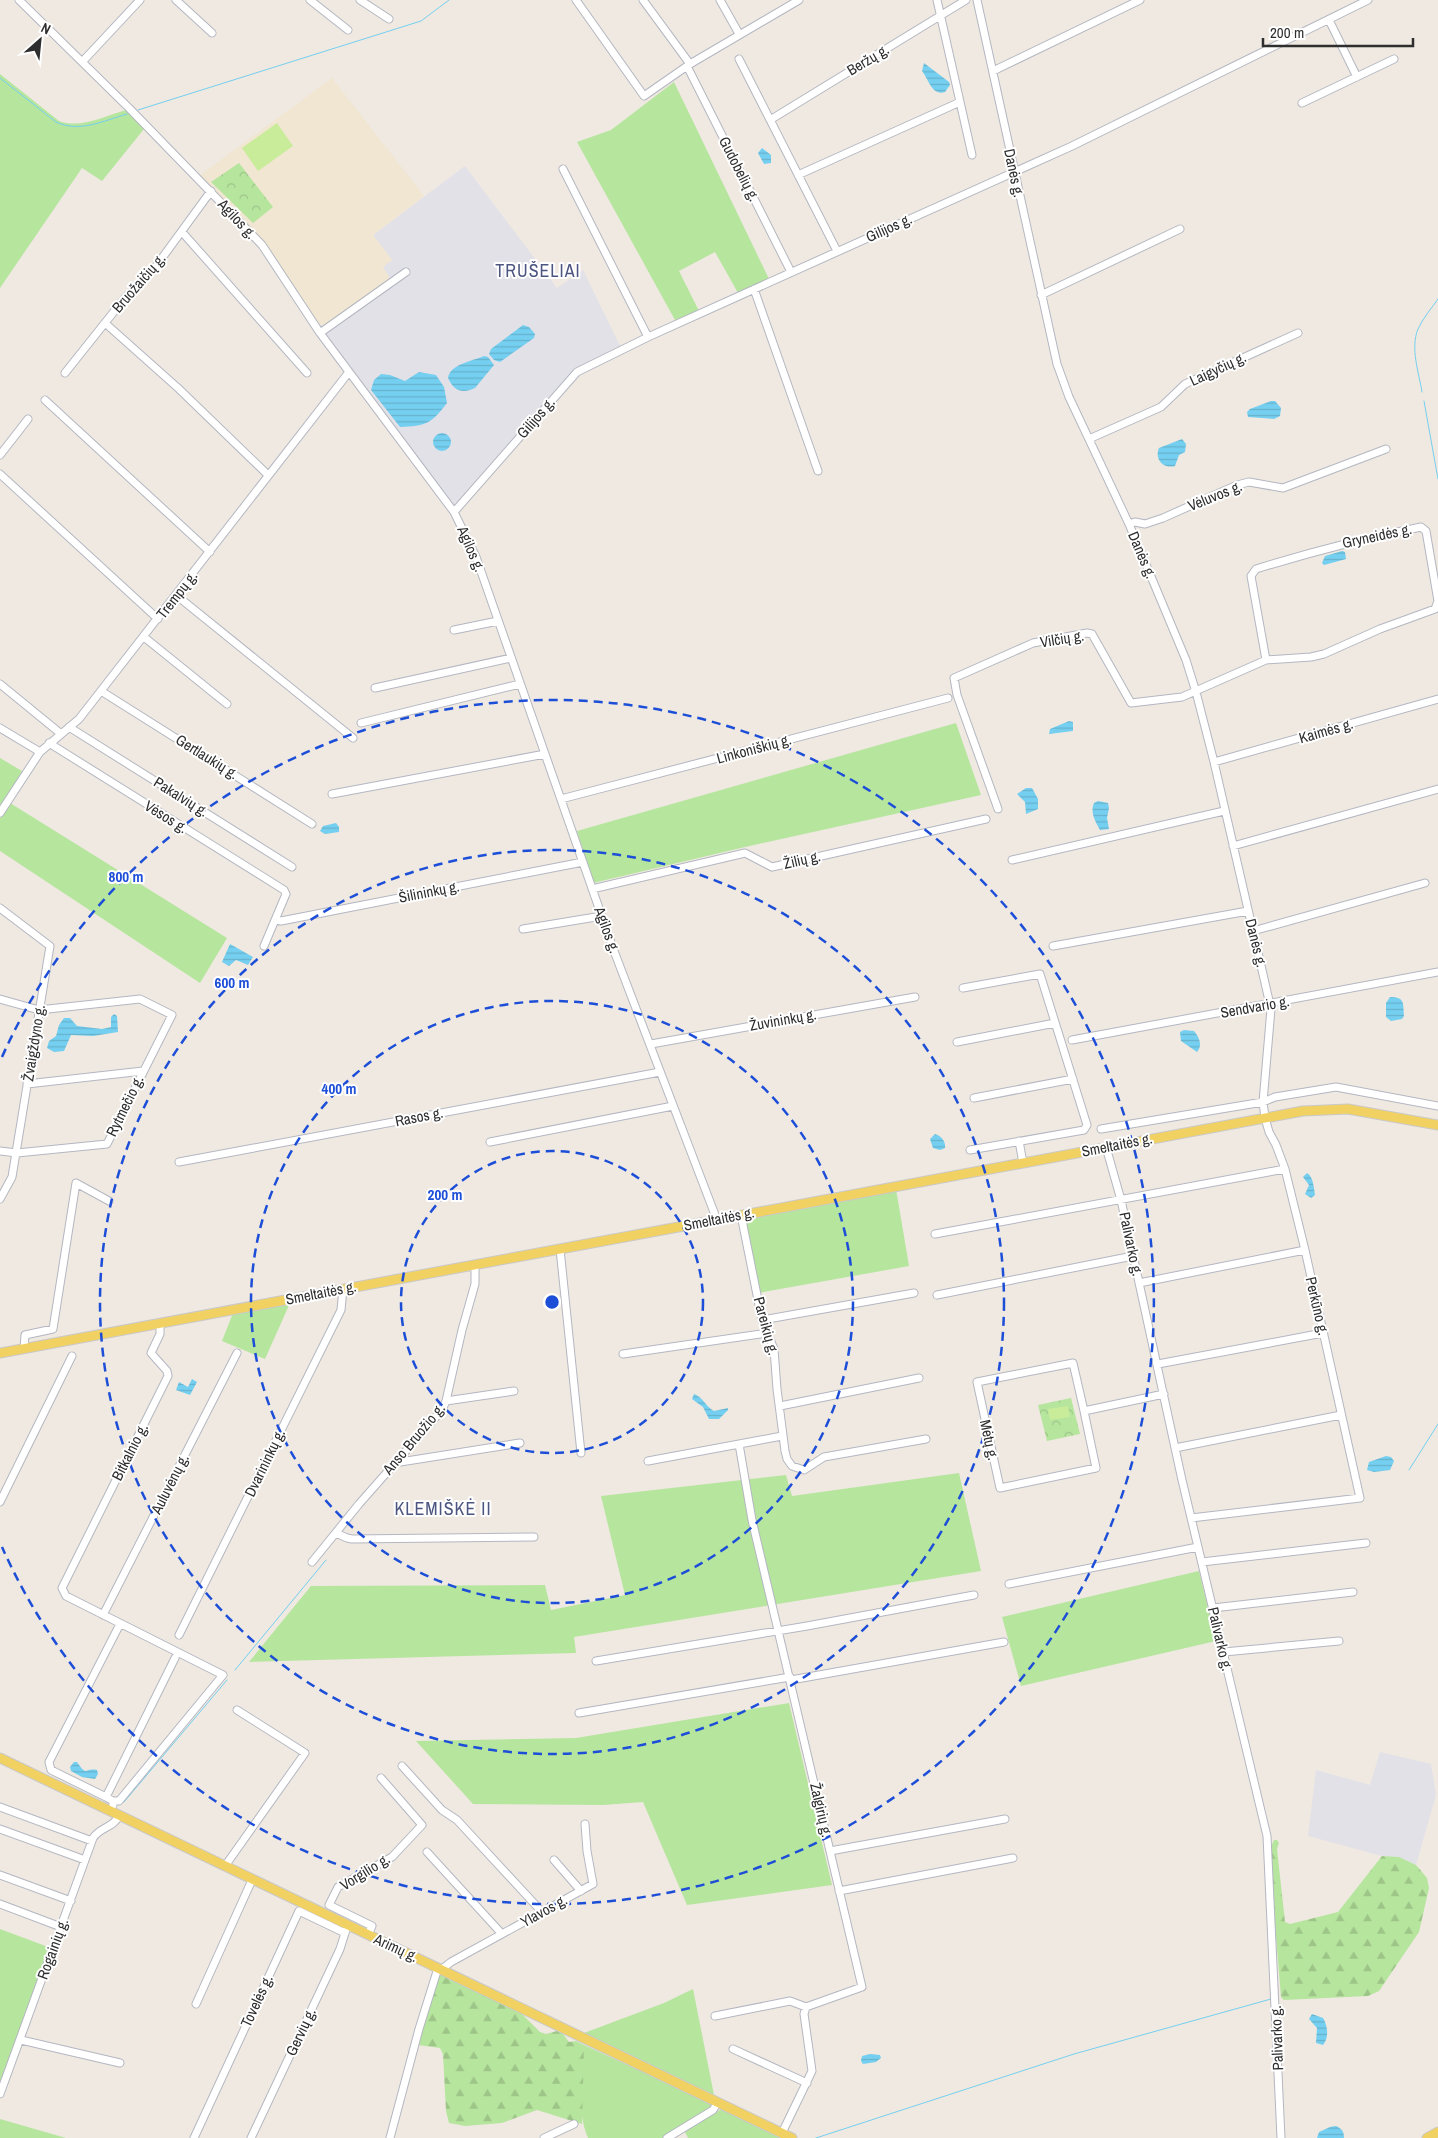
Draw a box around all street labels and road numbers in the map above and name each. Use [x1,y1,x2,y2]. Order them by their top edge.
street label: Beržų g. [843,39,893,80]
street label: Gudobelių g. [714,133,765,205]
street label: Danės g. [999,147,1030,199]
street label: Agilos g. [213,193,261,243]
street label: Gilijos g. [862,208,915,247]
street label: Bruožaičių g. [107,248,170,317]
street label: Laigyčių g. [1186,346,1250,391]
street label: Gilijos g. [512,392,559,443]
street label: Vėluvos g. [1185,475,1245,516]
street label: Gryneidės g. [1340,518,1414,553]
street label: Agilos g. [452,522,490,575]
street label: Danės g. [1123,528,1162,582]
street label: Trempų g. [151,566,202,623]
street label: Vilčių g. [1038,625,1085,652]
street label: Kaimės g. [1296,713,1355,748]
street label: Linkoniškių g. [714,728,794,769]
street label: Gertlaukių g. [172,729,243,784]
street label: Pakalvių g. [150,772,213,822]
street label: Vėsos g. [141,795,192,838]
street label: Žilių g. [781,845,823,874]
street label: Šilininkų g. [397,875,461,908]
street label: Agilos g. [589,903,626,956]
street label: Danės g. [1240,916,1273,969]
street label: Sendvario g. [1219,990,1291,1023]
street label: Žvaigždyno g. [17,1003,50,1083]
street label: Žuvininkų g. [748,1003,818,1036]
street label: Rytmečio g. [101,1072,148,1140]
street label: Rasos g. [393,1102,445,1131]
street label: Smeltaitės g. [1080,1127,1154,1162]
street label: Smeltaitės g. [682,1201,756,1236]
street label: Palivarko g. [1114,1210,1149,1278]
street label: Smeltaitės g. [284,1275,358,1310]
street label: Perkūno g. [1301,1275,1334,1337]
street label: Pareikių g. [749,1294,784,1357]
street label: Anso Bruožio g. [377,1398,450,1480]
street label: Mėtų g. [975,1418,1004,1462]
street label: Bitkalnio g. [106,1420,153,1484]
street label: Dvarininkų g. [239,1425,290,1500]
street label: Auluvėnų g. [145,1450,194,1518]
street label: Palivarko g. [1203,1605,1238,1673]
street label: Žalgirių g. [805,1781,838,1839]
street label: Vorgilio g. [336,1848,394,1895]
street label: Ylavos g. [517,1889,571,1932]
street label: Rogainių g. [32,1915,73,1982]
street label: Arimų g. [370,1928,422,1967]
street label: Tovelės g. [235,1971,278,2030]
street label: Gervių g. [280,2004,321,2059]
street label: Palivarko g. [1265,2005,1288,2071]

